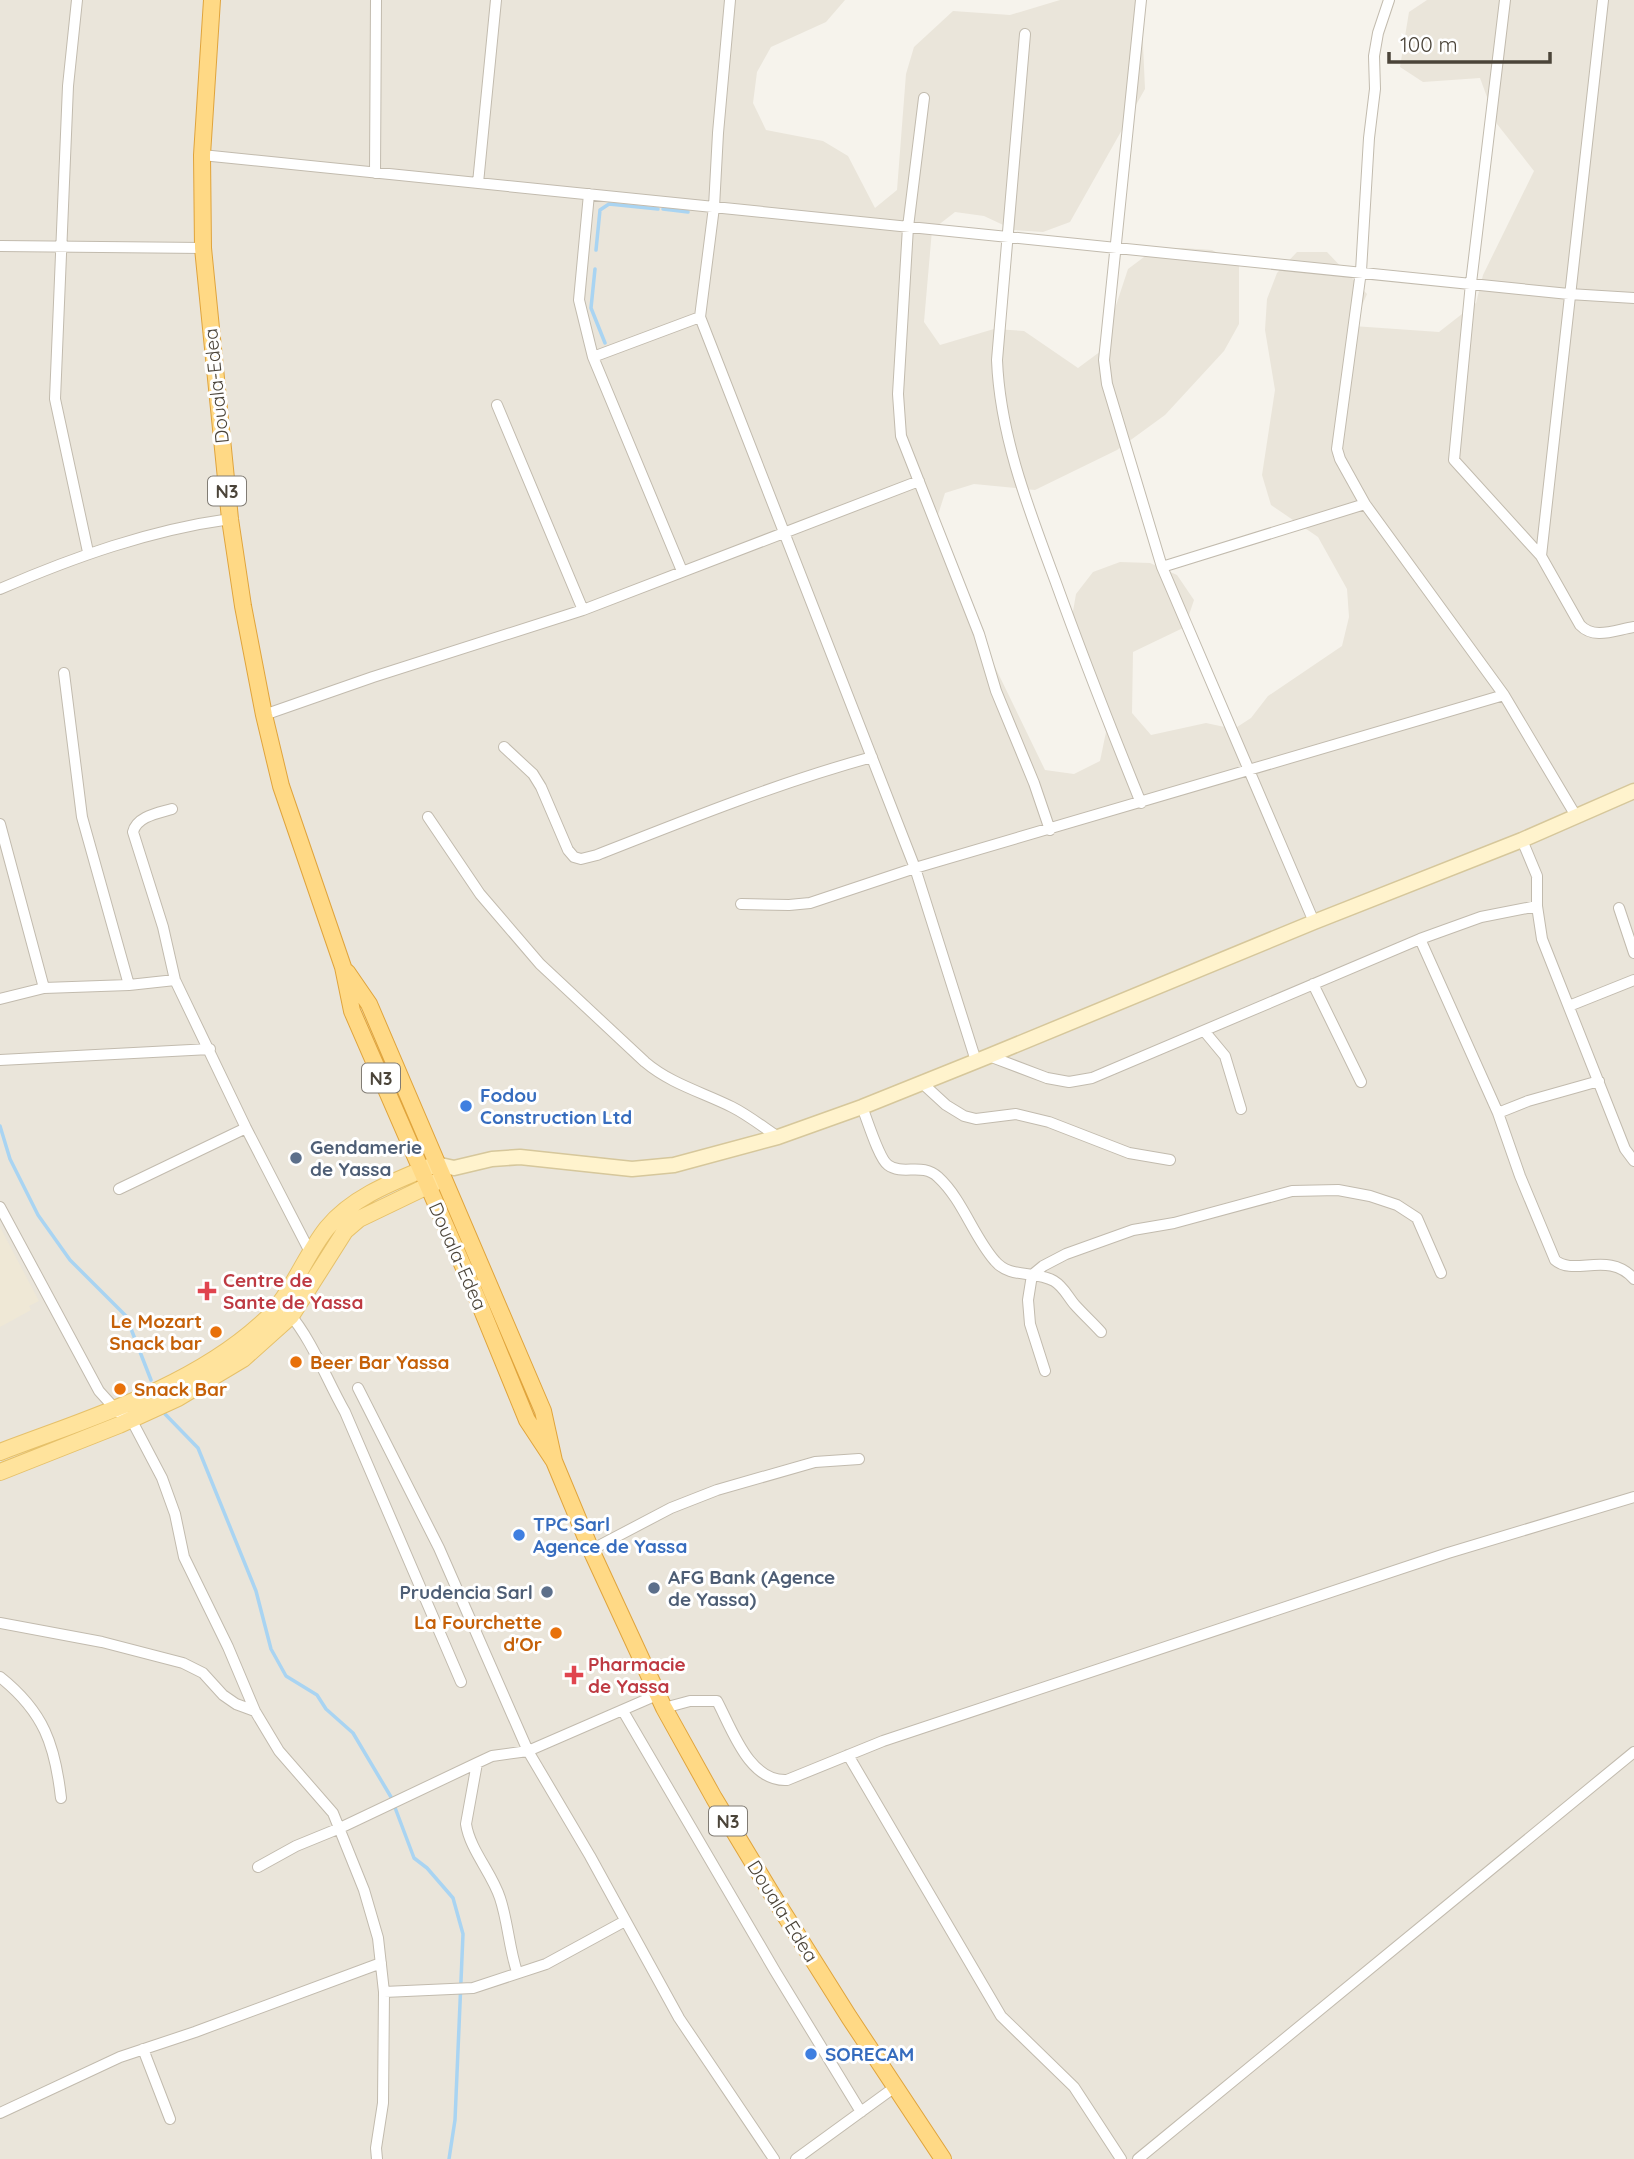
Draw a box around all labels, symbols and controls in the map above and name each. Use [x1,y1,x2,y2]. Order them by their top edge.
scale bar [1389,21,1550,65]
text: 100 m [1400,31,1458,57]
street label: Douala-Edea [198,327,234,445]
road number: N3 [208,476,246,505]
road number: N3 [362,1064,400,1092]
place label: Fodou Construction Ltd [480,1083,632,1129]
marker: Fodou Construction Ltd [458,1098,474,1114]
place label: Gendamerie de Yassa [310,1135,422,1181]
marker: Gendamerie de Yassa [288,1150,304,1166]
street label: Douala-Edea [424,1198,492,1314]
place label: Centre de Sante de Yassa [223,1268,363,1314]
marker: Centre de Sante de Yassa [197,1281,217,1301]
place label: Le Mozart Snack bar [109,1309,202,1355]
marker: Le Mozart Snack bar [208,1324,224,1340]
place label: Beer Bar Yassa [310,1350,449,1374]
marker: Beer Bar Yassa [288,1354,304,1370]
place label: Snack Bar [134,1377,227,1401]
marker: Snack Bar [112,1381,128,1397]
place label: TPC Sarl Agence de Yassa [533,1512,687,1558]
marker: TPC Sarl Agence de Yassa [511,1527,527,1543]
place label: AFG Bank (Agence de Yassa) [668,1565,835,1611]
place label: Prudencia Sarl [399,1580,533,1604]
marker: AFG Bank (Agence de Yassa) [646,1580,662,1596]
marker: Prudencia Sarl [539,1584,555,1600]
place label: La Fourchette d'Or [414,1610,542,1656]
marker: La Fourchette d'Or [548,1625,564,1641]
place label: Pharmacie de Yassa [588,1652,686,1698]
marker: Pharmacie de Yassa [566,1667,582,1683]
road number: N3 [709,1807,747,1836]
street label: Douala-Edea [742,1856,824,1966]
place label: SORECAM [825,2042,914,2066]
marker: SORECAM [803,2046,819,2062]

